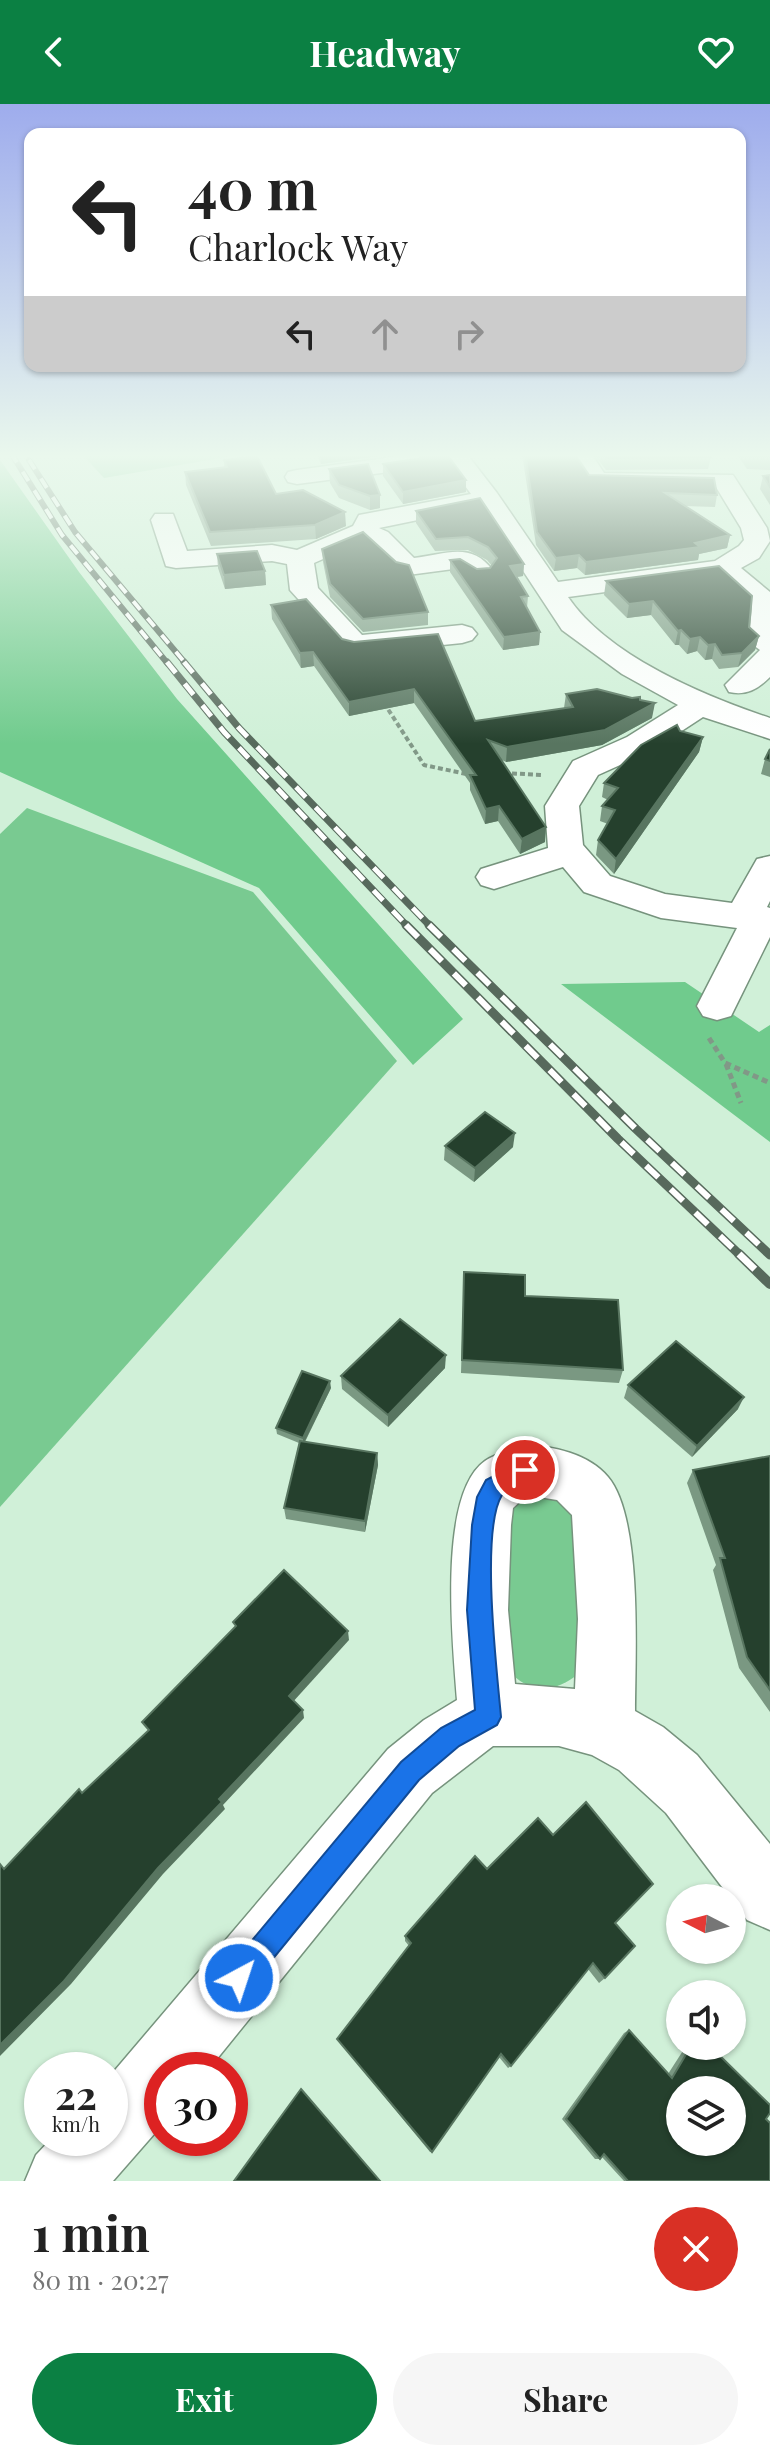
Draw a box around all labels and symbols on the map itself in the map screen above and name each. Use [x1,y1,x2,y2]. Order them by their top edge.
pin [491,1436,559,1504]
north arrow [666,1884,746,1964]
position arrow [197,1936,281,2020]
speed limit sign: 30 [144,2052,248,2156]

